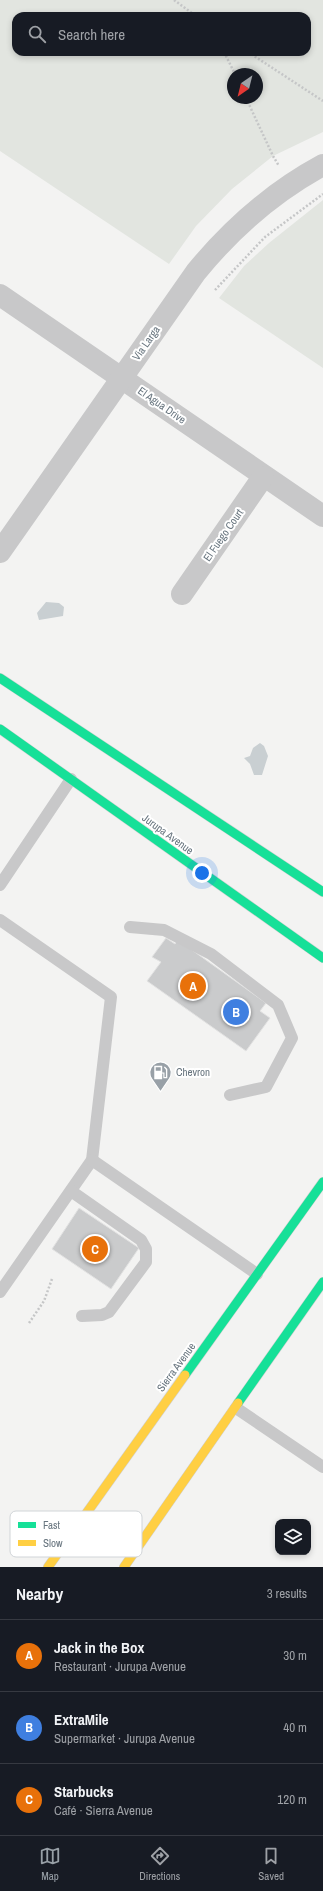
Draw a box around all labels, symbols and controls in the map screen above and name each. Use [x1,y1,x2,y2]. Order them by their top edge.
search box [12,12,311,56]
icon: search [26,23,48,45]
text: Search here [58,24,125,45]
north arrow [227,68,263,104]
street label: Via Larga [129,323,163,363]
street label: El Agua Drive [135,383,189,427]
street label: El Fuego Court [200,506,246,564]
street label: Jurupa Avenue [140,811,196,857]
your location [192,863,212,883]
pin: A [180,971,206,1001]
pin: B [223,997,249,1027]
fuel station icon: Chevron [147,1059,173,1092]
place label: Chevron [176,1065,210,1079]
pin: C [82,1234,108,1264]
street label: Sierra Avenue [154,1340,198,1394]
legend [10,1511,142,1557]
text: Fast [43,1518,61,1532]
map controls [275,1519,311,1555]
button: layers [275,1519,311,1555]
text: Slow [43,1536,63,1550]
text: Nearby [16,1582,63,1605]
text: 3 results [267,1585,307,1602]
text: Jack in the Box [54,1637,144,1658]
text: A [25,1647,33,1664]
text: 30 m [283,1647,307,1664]
text: Restaurant · Jurupa Avenue [54,1658,186,1675]
text: ExtraMile [54,1709,109,1730]
text: B [25,1719,33,1736]
text: 40 m [283,1719,307,1736]
text: Supermarket · Jurupa Avenue [54,1730,195,1747]
text: Starbucks [54,1781,113,1802]
text: C [25,1791,33,1808]
text: 120 m [277,1791,307,1808]
text: Café · Sierra Avenue [54,1802,153,1819]
tab: Map [39,1845,61,1883]
tab: Directions [139,1845,180,1883]
tab: Saved [258,1845,284,1883]

